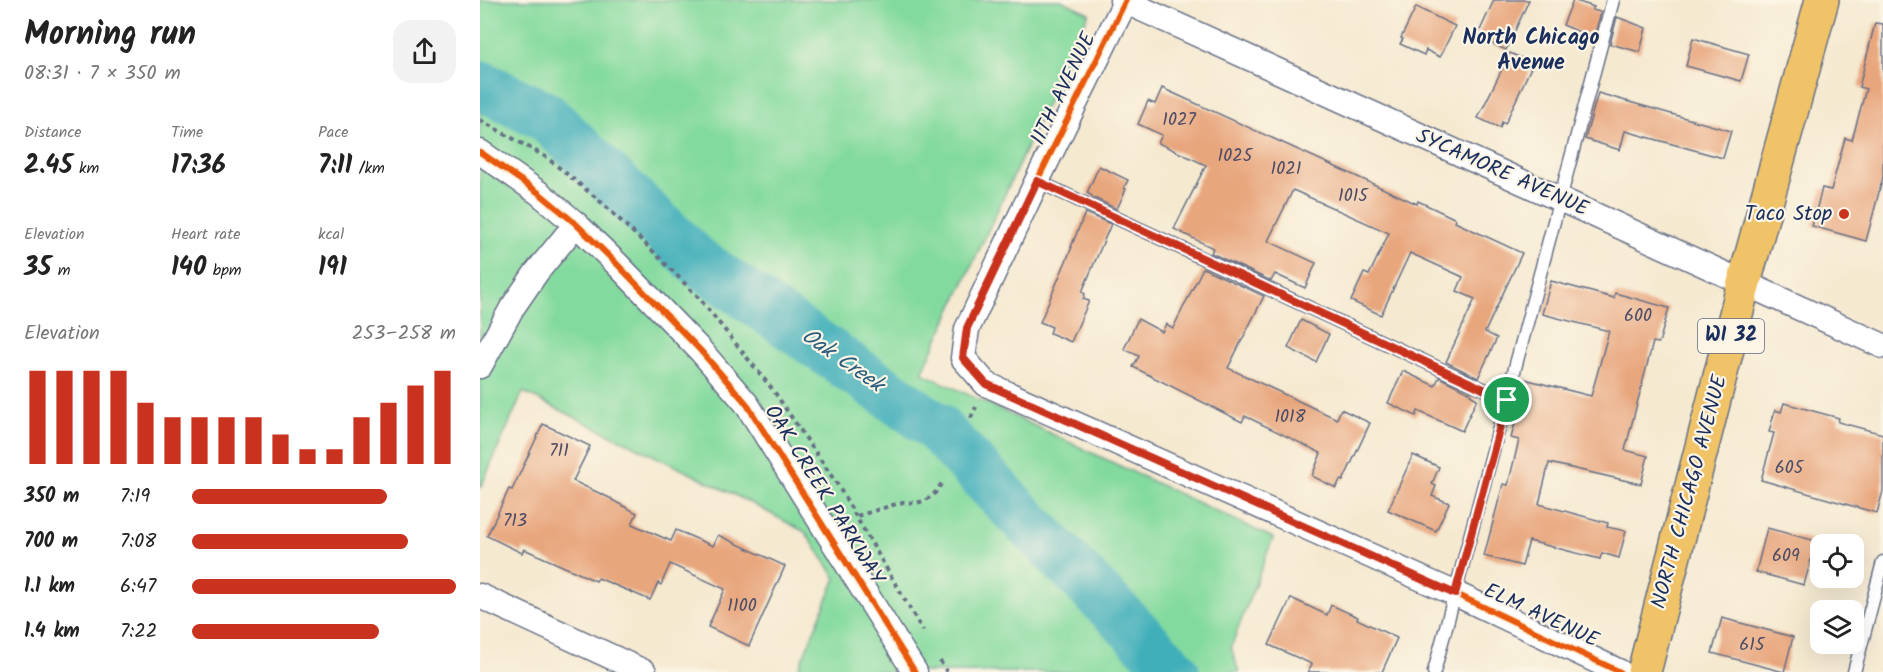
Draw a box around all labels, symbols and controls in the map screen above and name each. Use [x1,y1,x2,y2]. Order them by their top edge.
text: Morning run [24,9,196,62]
button: share [393,20,456,83]
district label: North Chicago Avenue [1463,21,1599,81]
street label: 11TH AVENUE [1022,26,1106,151]
text: 08:31 · 7 × 350 m [24,58,181,90]
house number: 1027 [1162,106,1196,135]
text: Distance [24,120,82,145]
text: Time [171,120,203,145]
text: Pace [318,120,349,145]
street label: SYCAMORE AVENUE [1410,120,1594,226]
house number: 1025 [1218,142,1254,171]
text: 2.45 [24,145,73,187]
text: 17:36 [171,145,226,187]
text: 7:11 [318,145,352,187]
house number: 1021 [1271,155,1301,184]
text: km [73,156,99,181]
text: /km [352,156,385,181]
house number: 1015 [1338,182,1369,211]
place label: Taco Stop [1745,198,1832,231]
marker: Taco Stop [1837,207,1851,221]
text: Elevation [24,222,85,247]
text: Heart rate [171,222,241,247]
text: kcal [318,222,344,247]
text: 35 [24,247,51,289]
text: 140 [171,247,206,289]
text: 191 [318,247,347,289]
text: m [51,258,71,283]
text: bpm [206,258,242,283]
house number: 600 [1624,302,1652,331]
text: Elevation [24,318,100,350]
text: 253–258 m [352,318,456,350]
road number: WI 32 [1698,319,1764,353]
water label: Oak Creek [794,320,893,404]
street label: NORTH CHICAGO AVENUE [1643,371,1737,613]
pin [1481,374,1532,425]
icon: arrive [1490,383,1523,416]
street label: OAK CREEK PARKWAY [755,399,893,592]
house number: 1018 [1274,403,1306,432]
house number: 711 [549,437,569,466]
house number: 605 [1775,454,1805,483]
text: 350 m [24,481,79,513]
text: 7:19 [120,481,150,513]
house number: 713 [503,507,527,536]
text: 700 m [24,526,78,558]
text: 7:08 [120,526,156,558]
map controls [1810,534,1864,654]
button: locate [1810,534,1864,588]
house number: 609 [1772,542,1800,571]
text: 1.1 km [24,571,75,603]
text: 6:47 [120,571,156,603]
street label: ELM AVENUE [1478,575,1605,657]
house number: 1100 [727,592,757,621]
button: layers [1810,600,1864,654]
text: 1.4 km [24,616,80,648]
text: 7:22 [120,616,157,648]
house number: 615 [1739,631,1766,660]

